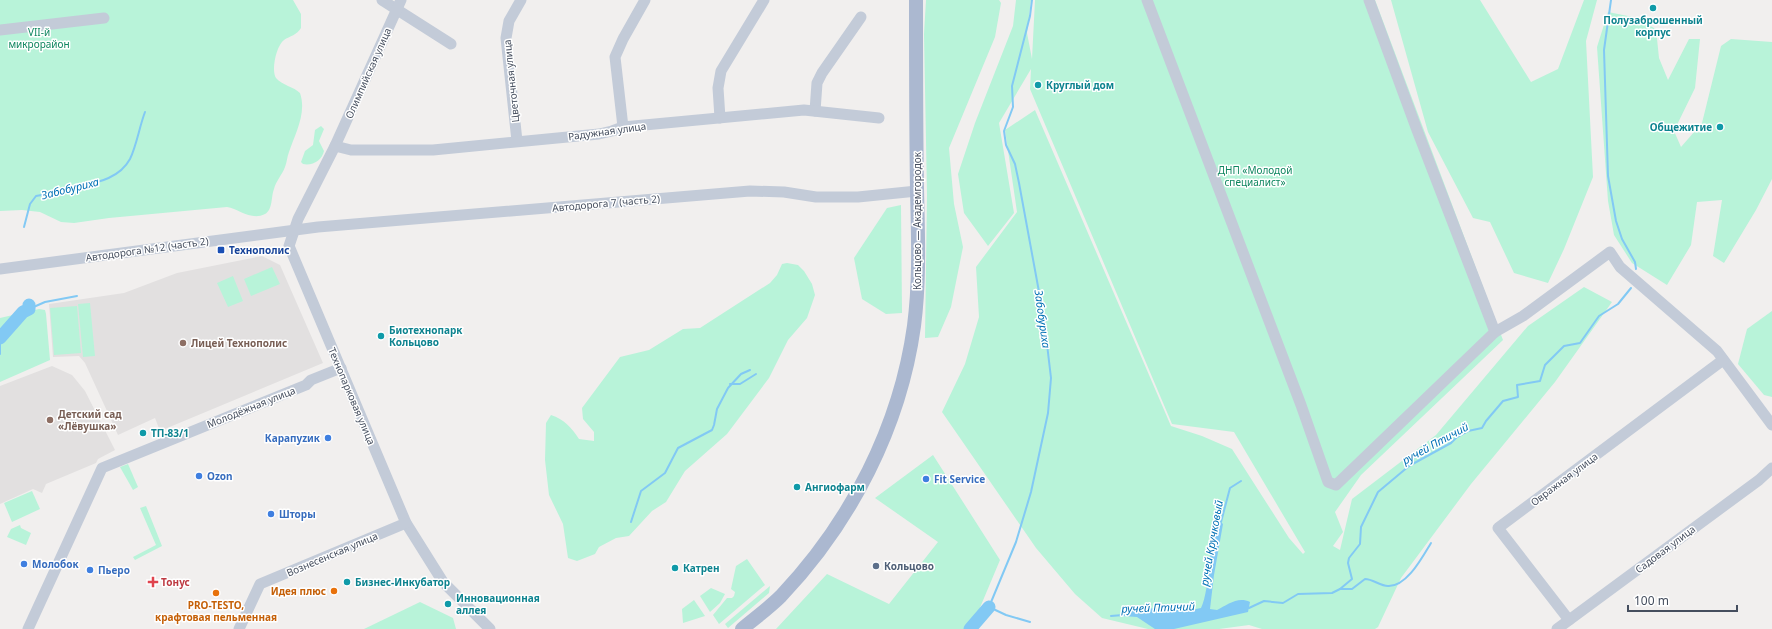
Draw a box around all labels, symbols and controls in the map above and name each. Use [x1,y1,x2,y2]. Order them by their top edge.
marker: Полузаброшенный корпус [1648,3,1658,13]
place label: Полузаброшенный корпус [1603,13,1703,39]
park label: VII-й микрорайон [8,25,70,51]
street label: Олимпийская улица [342,25,394,121]
street label: Цветочная улица [500,39,522,123]
place label: Круглый дом [1046,78,1114,92]
marker: Круглый дом [1033,80,1043,90]
street label: Радужная улица [567,119,647,143]
place label: Общежитие [1650,120,1712,134]
marker: Общежитие [1715,122,1725,132]
street label: Кольцово — Академгородок [910,151,924,290]
park label: ДНП «Молодой специалист» [1218,163,1292,189]
water label: Забобуриха [39,174,100,203]
street label: Автодорога 7 (часть 2) [552,191,660,215]
street label: Автодорога №12 (часть 2) [85,233,209,265]
place label: Технополис [229,243,289,257]
marker: Технополис [216,245,226,255]
water label: Забобуриха [1031,288,1055,349]
place label: Биотехнопарк Кольцово [389,323,463,349]
marker: Биотехнопарк Кольцово [376,331,386,341]
place label: Лицей Технополис [191,336,287,350]
marker: Лицей Технополис [178,338,188,348]
street label: Технопарковая улица [325,345,379,447]
street label: Молодёжная улица [205,383,297,431]
place label: Детский сад «Лёвушка» [58,407,122,433]
marker: Детский сад «Лёвушка» [45,415,55,425]
water label: ручей Птичий [1398,419,1471,468]
place label: ТП-83/1 [151,426,189,440]
marker: ТП-83/1 [138,428,148,438]
place label: Карапуzик [265,431,321,445]
marker: Карапуzик [323,433,333,443]
street label: Овражная улица [1528,449,1600,509]
place label: Ozon [207,469,233,483]
marker: Ozon [194,471,204,481]
place label: Fit Service [934,472,985,486]
marker: Fit Service [921,474,931,484]
place label: Ангиофарм [805,480,865,494]
marker: Ангиофарм [792,482,802,492]
water label: ручей Кручковый [1196,499,1226,588]
place label: Шторы [279,507,316,521]
marker: Шторы [266,509,276,519]
street label: Садовая улица [1632,522,1698,576]
street label: Вознесенская улица [284,528,380,580]
place label: Молобок [32,557,80,571]
marker: Молобок [19,559,29,569]
place label: Кольцово [884,559,934,573]
place label: Катрен [683,561,720,575]
marker: Кольцово [871,561,881,571]
place label: Пьеро [98,563,130,577]
marker: Катрен [670,563,680,573]
marker: Пьеро [85,565,95,575]
place label: Тонус [161,575,190,589]
place label: Бизнес-Инкубатор [355,575,450,589]
marker: Тонус [148,577,158,587]
marker: Бизнес-Инкубатор [342,577,352,587]
place label: Идея плюс [271,584,326,598]
marker: Идея плюс [329,586,339,596]
scale bar [1628,587,1737,613]
marker: PRO-TESTO, крафтовая пельменная [211,588,221,598]
place label: Инновационная аллея [456,591,540,617]
text: 100 m [1634,592,1669,609]
place label: PRO-TESTO, крафтовая пельменная [155,598,277,624]
water label: ручей Птичий [1120,598,1195,616]
marker: Инновационная аллея [443,599,453,609]

